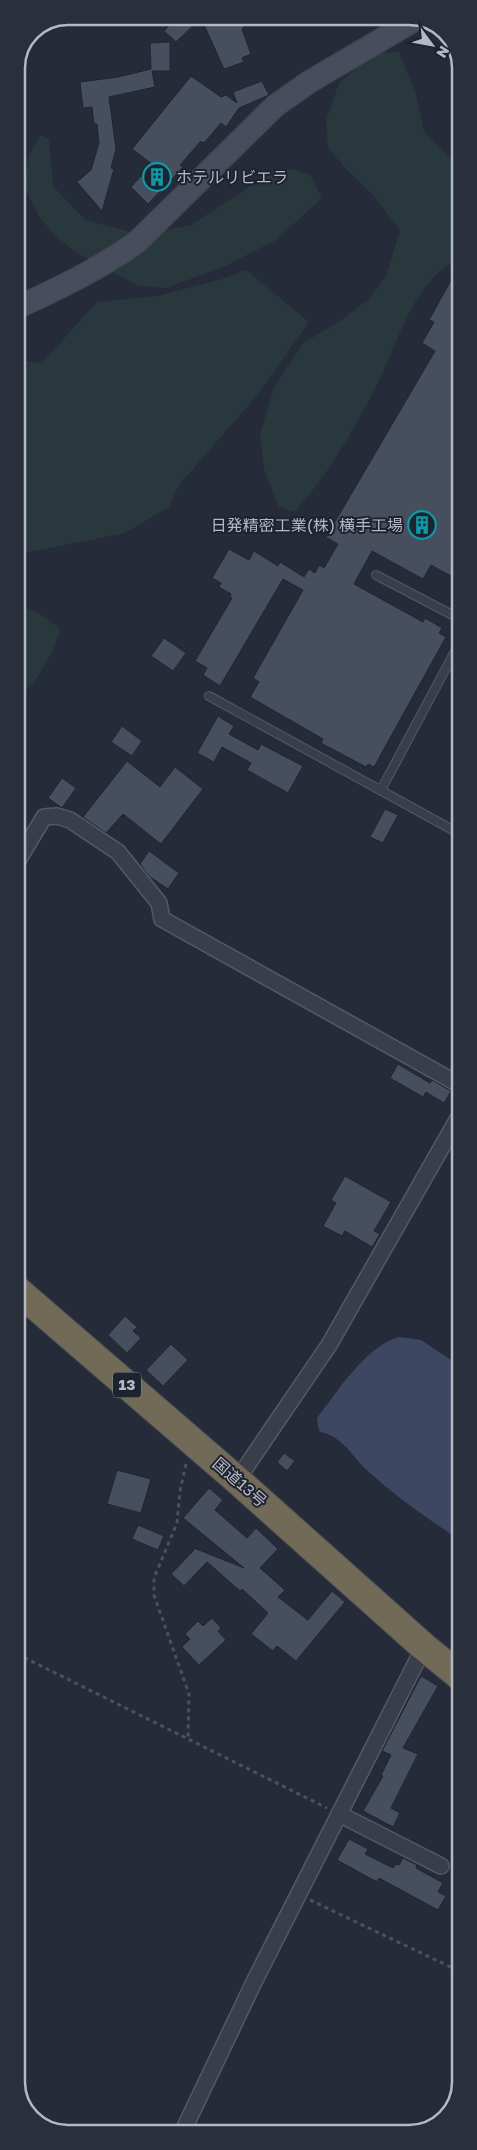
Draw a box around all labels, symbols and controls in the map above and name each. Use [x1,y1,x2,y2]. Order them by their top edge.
north arrow [407,20,457,70]
text: N [433,43,453,61]
building icon: ホテルリビエラ [142,162,172,192]
place label: ホテルリビエラ [176,167,288,187]
building icon: 日発精密工業(株) 横手工場 [407,510,437,540]
place label: 日発精密工業(株) 横手工場 [211,515,403,535]
road number: 13 [113,1372,141,1398]
street label: 国道13号 [209,1453,271,1511]

